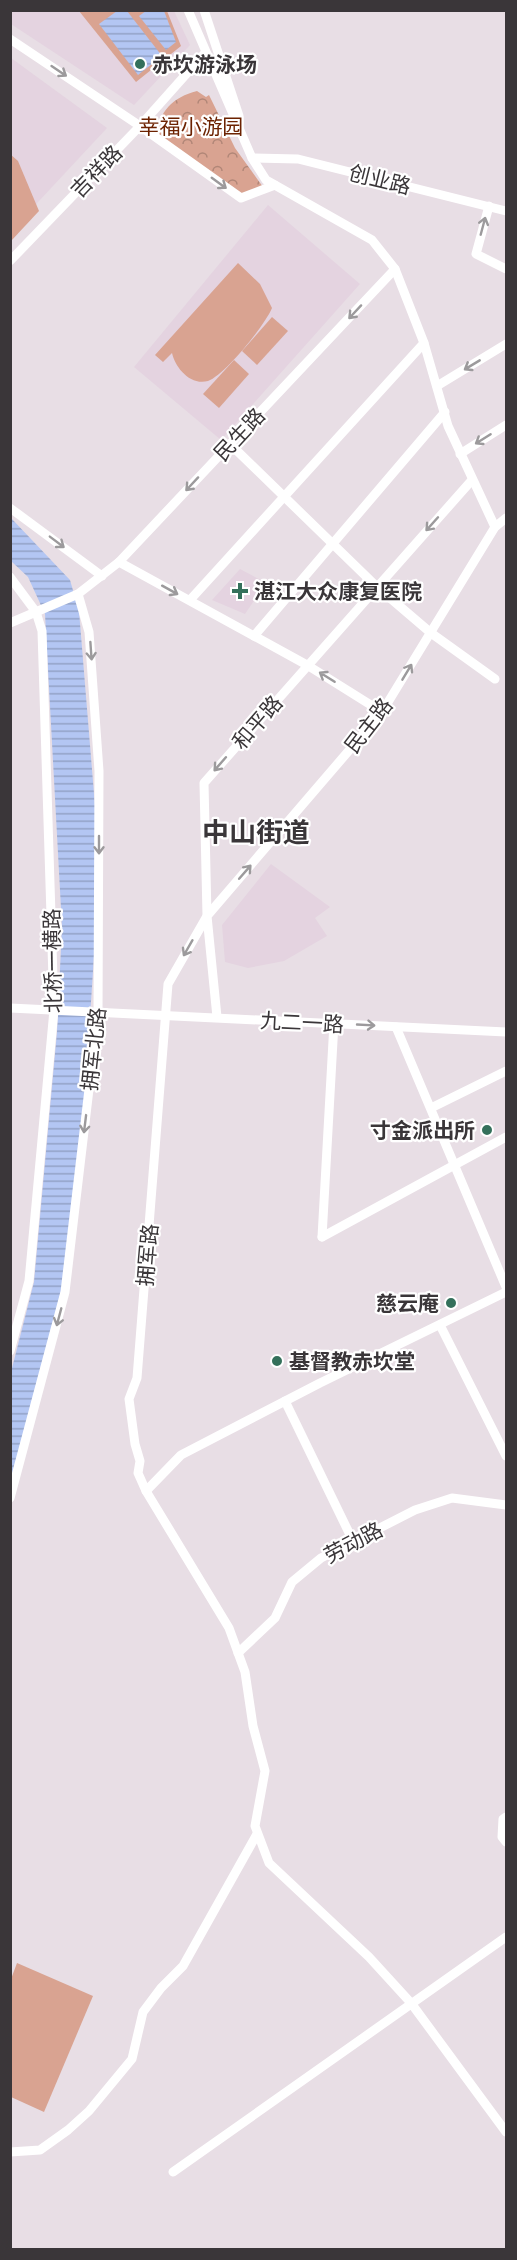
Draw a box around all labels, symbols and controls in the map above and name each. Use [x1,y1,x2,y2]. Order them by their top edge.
place label: 赤坎游泳场 [152,52,257,76]
marker: 赤坎游泳场 [133,57,147,71]
one-way arrow [51,65,67,77]
park label: 幸福小游园 [139,114,244,138]
street label: 吉祥路 [65,140,127,202]
street label: 创业路 [347,160,413,198]
one-way arrow [211,176,227,189]
one-way arrow [478,217,490,236]
one-way arrow [348,304,362,319]
one-way arrow [464,359,481,371]
street label: 民生路 [209,403,269,465]
one-way arrow [475,434,492,446]
one-way arrow [185,476,199,491]
one-way arrow [425,516,439,531]
one-way arrow [48,535,64,548]
place label: 湛江大众康复医院 [254,579,422,603]
marker: 湛江大众康复医院 [231,582,249,600]
one-way arrow [161,584,178,596]
one-way arrow [85,640,96,660]
one-way arrow [401,664,413,681]
one-way arrow [319,671,336,683]
street label: 和平路 [227,690,287,754]
street label: 民主路 [339,693,397,757]
one-way arrow [213,756,227,771]
district label: 中山街道 [202,817,310,847]
one-way arrow [93,835,105,855]
one-way arrow [238,865,252,880]
street label: 北桥一横路 [39,908,65,1014]
one-way arrow [182,939,193,957]
street label: 拥军北路 [77,1006,109,1092]
street label: 九二一路 [259,1008,345,1036]
one-way arrow [355,1019,375,1030]
one-way arrow [79,1113,90,1133]
place label: 寸金派出所 [370,1118,475,1142]
marker: 寸金派出所 [480,1123,494,1137]
street label: 拥军路 [132,1223,162,1287]
place label: 慈云庵 [376,1291,439,1315]
marker: 慈云庵 [444,1296,458,1310]
one-way arrow [52,1307,64,1326]
place label: 基督教赤坎堂 [289,1349,415,1373]
marker: 基督教赤坎堂 [270,1354,284,1368]
street label: 劳动路 [320,1517,386,1567]

